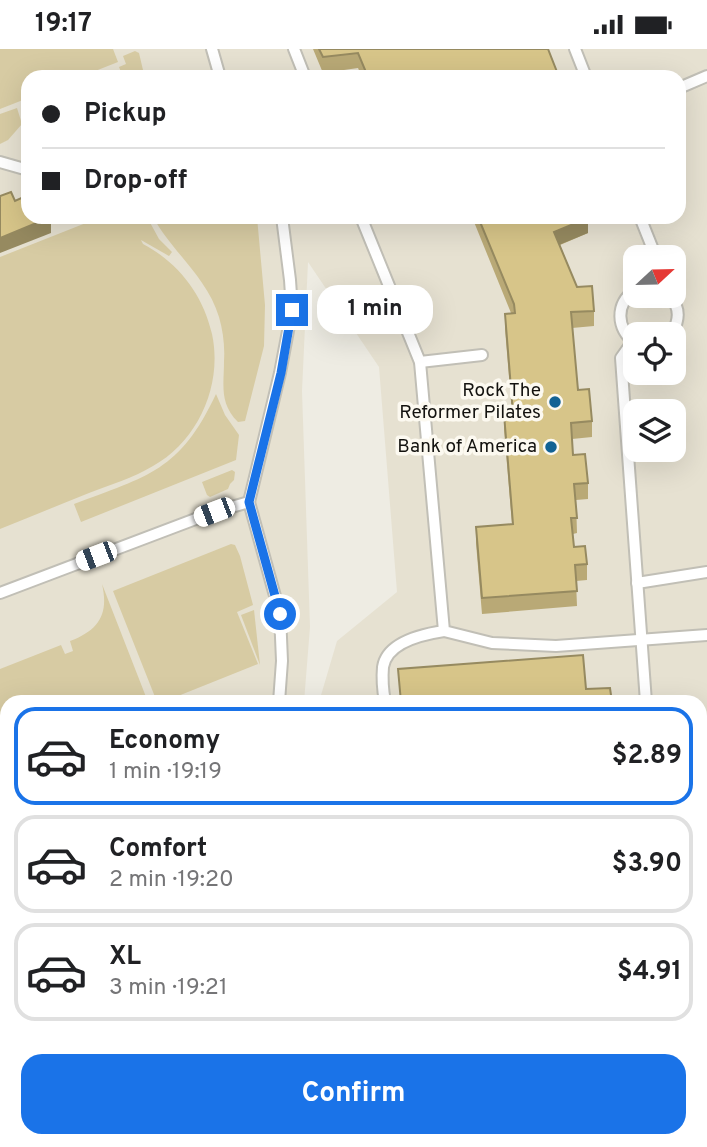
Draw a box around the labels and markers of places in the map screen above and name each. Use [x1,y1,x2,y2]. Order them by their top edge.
place label: Rock The Reformer Pilates [399,379,541,425]
marker: Rock The Reformer Pilates [547,394,563,410]
place label: Bank of America [397,435,537,459]
marker: Bank of America [543,439,559,455]

